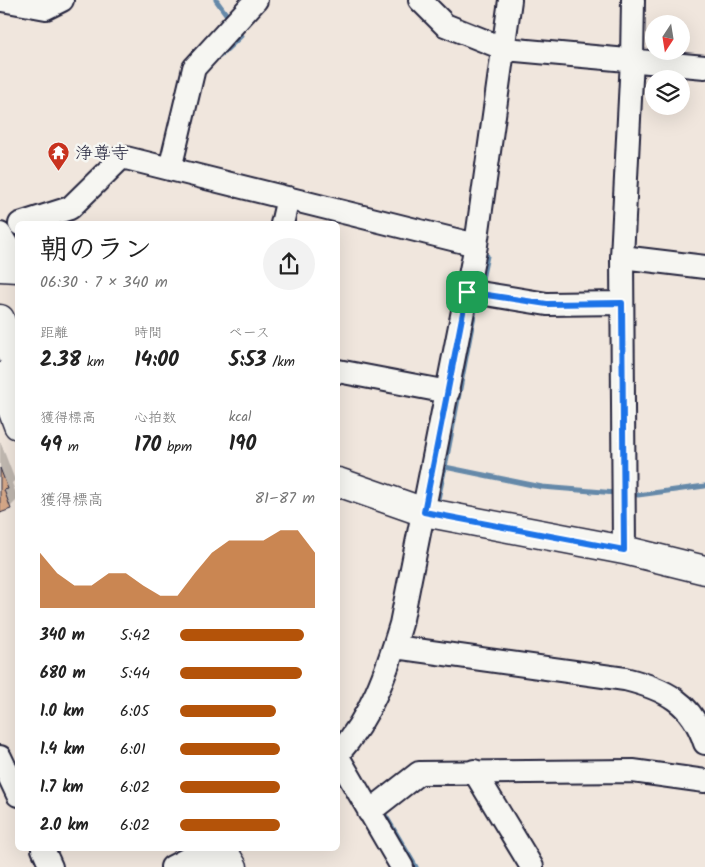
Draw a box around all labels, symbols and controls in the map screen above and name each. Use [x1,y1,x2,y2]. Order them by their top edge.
north arrow [645,15,690,60]
map controls [645,15,690,115]
button: layers [645,70,690,115]
place label: 浄尊寺 [75,140,129,169]
temple icon: 浄尊寺 [47,141,71,172]
text: 朝のラン [40,228,152,273]
button: share [263,238,315,290]
text: 06:30 · 7 × 340 m [40,270,168,295]
pin [446,271,488,313]
icon: arrive [453,278,481,306]
text: 距離 [40,322,68,344]
text: 時間 [134,322,162,344]
text: ペース [229,322,270,344]
text: 2.38 [40,344,81,377]
text: 14:00 [134,344,179,377]
text: 5:53 [229,344,267,377]
text: km [81,351,104,373]
text: /km [267,351,295,373]
text: kcal [229,406,251,428]
text: 獲得標高 [40,407,96,429]
text: 心拍数 [134,407,176,429]
text: 190 [229,428,256,461]
text: 49 [40,429,62,462]
text: 170 [134,429,161,462]
text: m [62,436,79,458]
text: bpm [161,436,192,458]
text: 81–87 m [254,486,315,511]
text: 獲得標高 [40,488,104,513]
text: 340 m [40,623,85,648]
text: 5:42 [120,623,151,648]
text: 680 m [40,661,86,686]
text: 5:44 [120,661,150,686]
text: 1.0 km [40,699,84,724]
text: 6:05 [120,699,149,724]
text: 1.4 km [40,737,85,762]
text: 6:01 [120,737,146,762]
text: 1.7 km [40,775,83,800]
text: 6:02 [120,775,150,800]
text: 2.0 km [40,813,88,838]
text: 6:02 [120,813,150,838]

